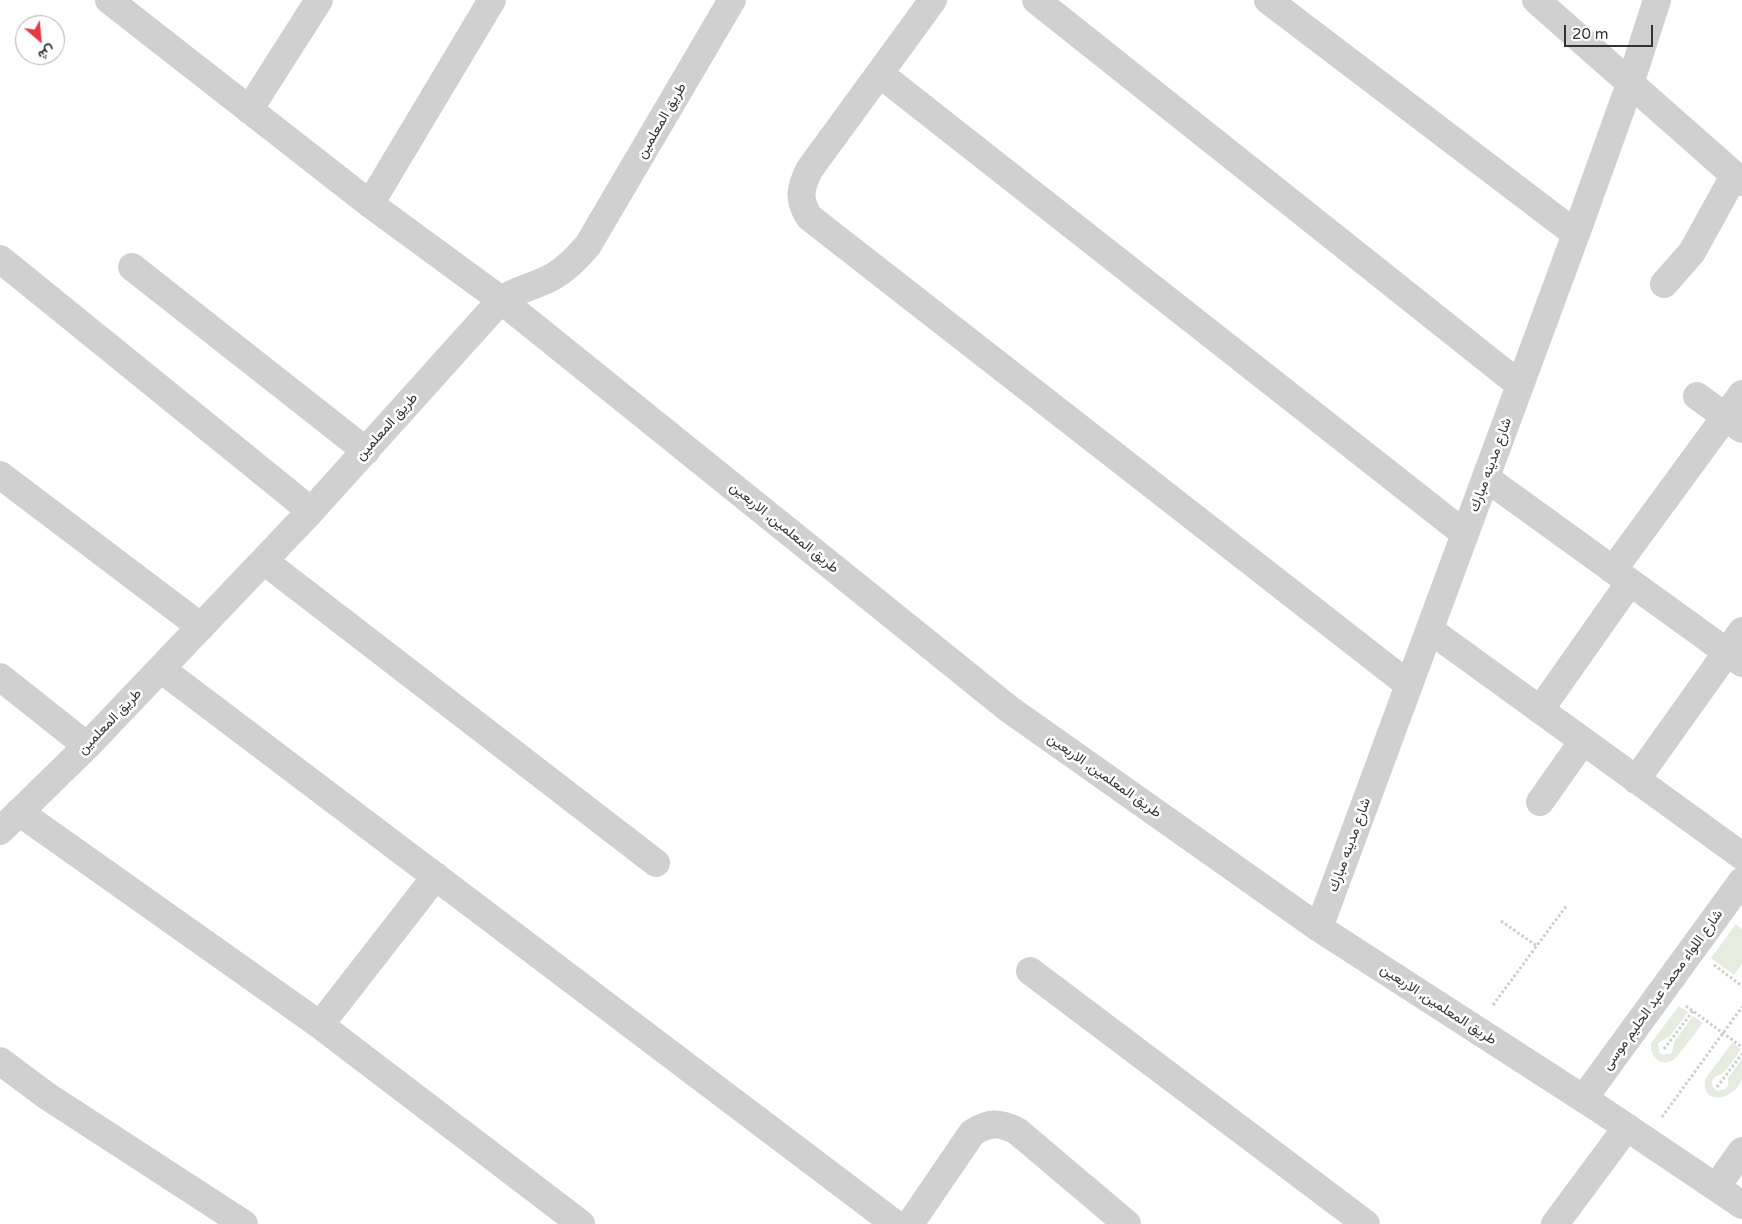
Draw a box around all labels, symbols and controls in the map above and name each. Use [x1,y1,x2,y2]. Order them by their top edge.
north arrow [15,15,65,65]
scale bar [1567,15,1656,47]
text: 20 m [1572,25,1609,43]
text: ش [35,42,58,64]
street label: طريق المعلمين [634,80,690,162]
street label: طريق المعلمين [352,390,422,464]
street label: شارع مدينه مبارك [1466,416,1516,514]
street label: طريق المعلمين, الاربعين [726,479,842,577]
street label: طريق المعلمين [75,686,145,758]
street label: طريق المعلمين, الاربعين [1044,730,1164,822]
street label: شارع مدينه مبارك [1325,796,1375,894]
street label: شارع اللواء محمد عبد الحليم موسى [1599,906,1727,1074]
street label: طريق المعلمين, الاربعين [1377,961,1499,1049]

